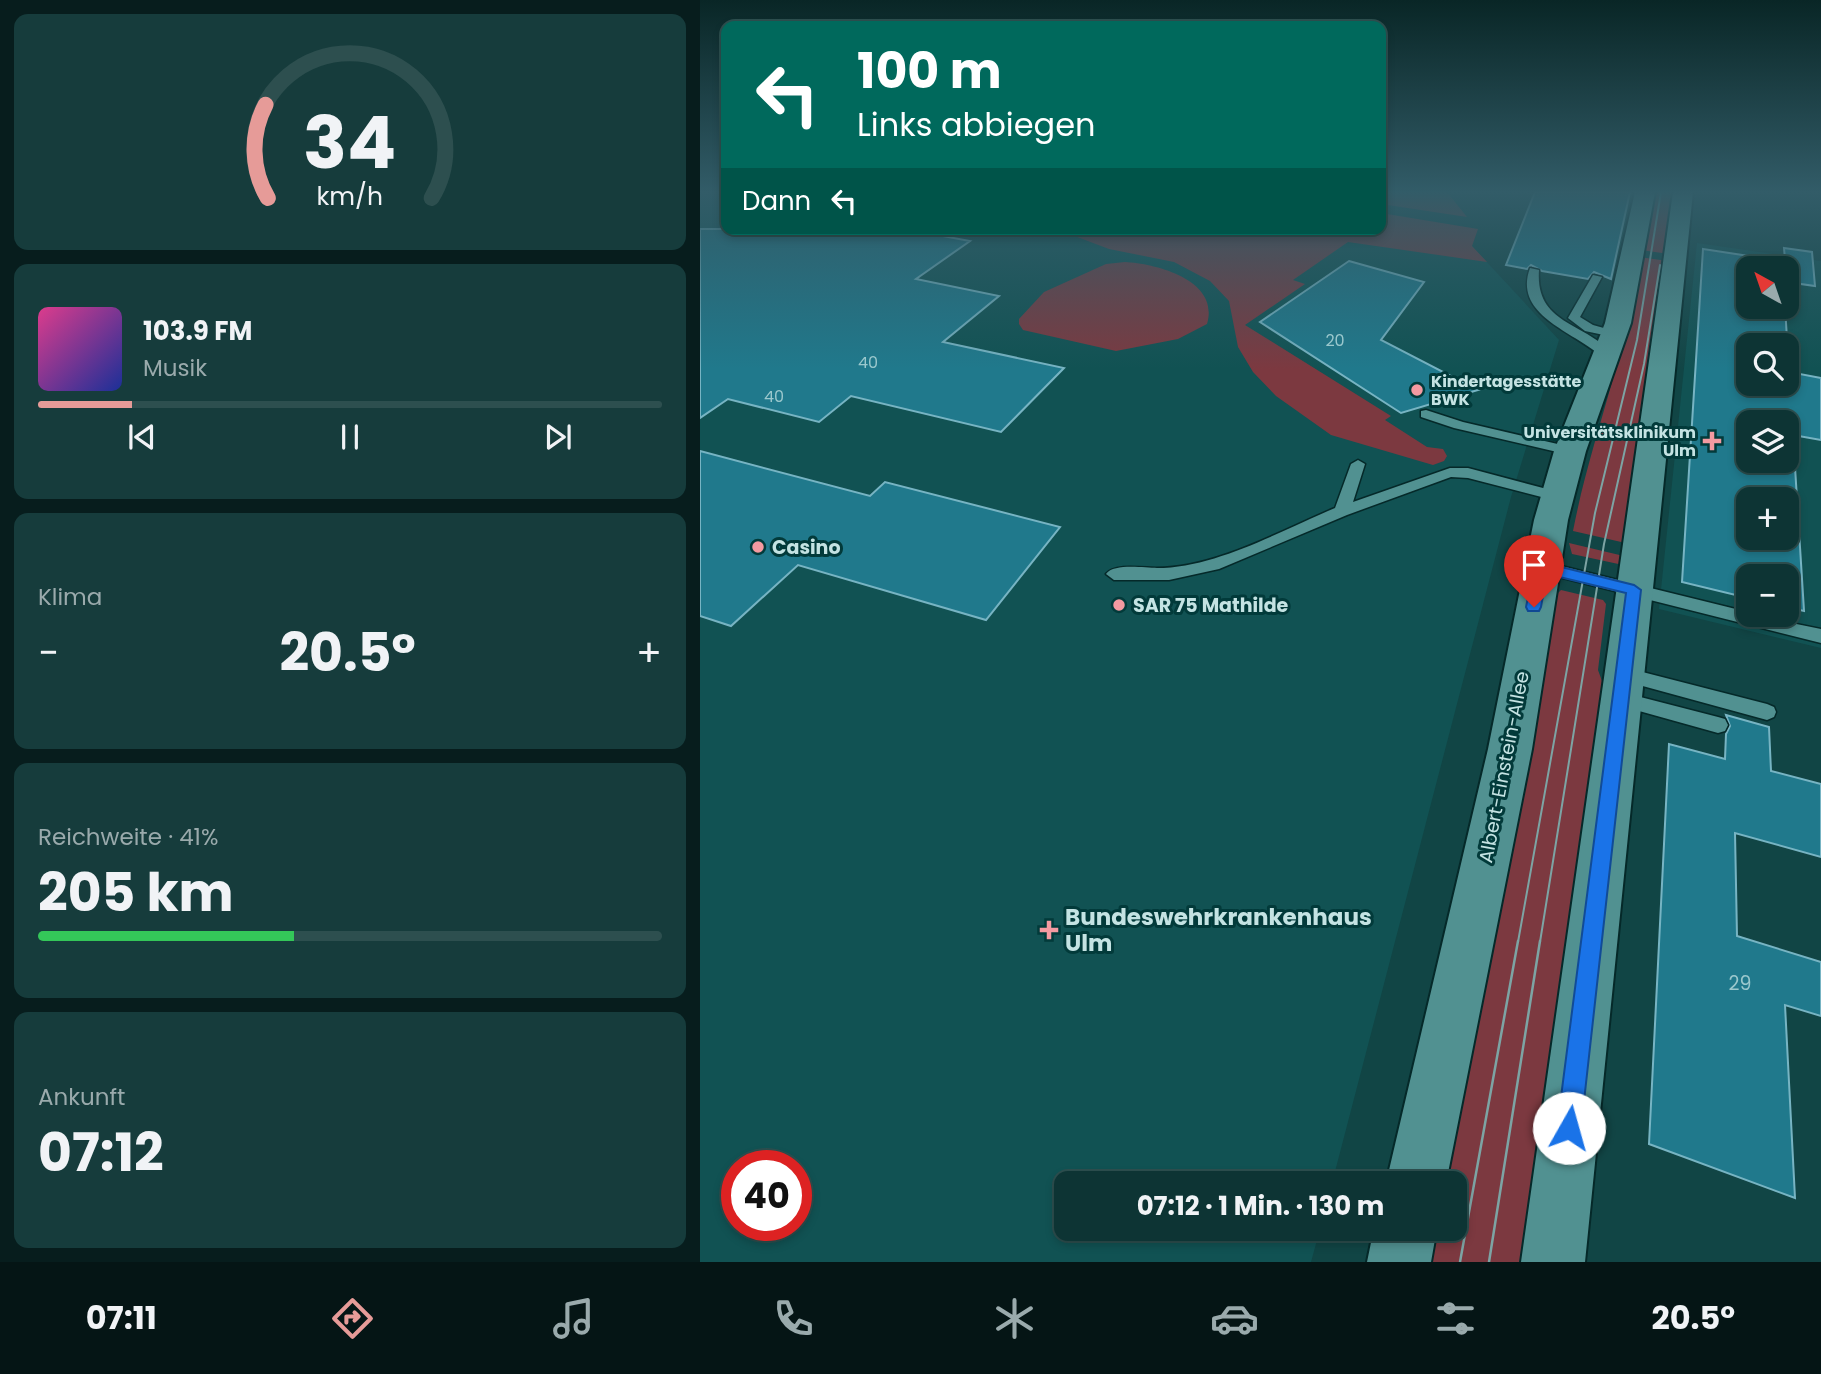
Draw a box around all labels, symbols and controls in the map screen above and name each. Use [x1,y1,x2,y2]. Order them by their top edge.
text: 100 m [857,37,1002,105]
icon: left [742,49,833,140]
text: 34 [303,92,397,193]
text: Links abbiegen [857,102,1095,147]
text: km/h [317,179,383,214]
icon: left [825,182,863,220]
text: Dann [742,183,811,219]
north arrow [1736,256,1799,318]
map controls [1736,256,1799,627]
text: 103.9 FM [143,313,252,349]
house number: 20 [1325,329,1345,352]
button: search [1736,333,1799,396]
house number: 40 [858,351,878,374]
text: Musik [143,352,207,384]
place label: Kindertagesstätte BWK [1431,370,1582,411]
marker: Kindertagesstätte BWK [1409,382,1425,398]
house number: 40 [764,385,784,408]
button: layers [1736,410,1799,473]
icon: previous [123,418,161,456]
icon: pause [331,418,369,456]
icon: next [539,418,577,456]
place label: Universitätsklinikum Ulm [1524,421,1696,462]
marker: Universitätsklinikum Ulm [1702,431,1722,451]
button: + [1736,487,1799,550]
place label: Casino [772,534,841,561]
pin [1504,535,1564,607]
marker: Casino [750,539,766,555]
icon: arrive [1515,546,1553,584]
button: − [1736,564,1799,627]
text: Klima [38,581,102,613]
place label: SAR 75 Mathilde [1133,592,1289,619]
marker: SAR 75 Mathilde [1111,597,1127,613]
text: 20.5° [279,616,416,689]
text: − [38,626,59,679]
text: + [636,626,662,679]
street label: Albert-Einstein-Allee [1472,669,1536,865]
text: Reichweite · 41% [38,821,218,853]
text: 205 km [38,856,234,929]
place label: Bundeswehrkrankenhaus Ulm [1065,901,1372,959]
marker: Bundeswehrkrankenhaus Ulm [1039,920,1059,940]
house number: 29 [1729,970,1751,997]
text: Ankunft [38,1081,125,1113]
position arrow [1532,1091,1606,1165]
text: 07:12 [38,1116,164,1189]
speed limit sign: 40 [721,1150,812,1241]
text: 07:12 · 1 Min. · 130 m [1137,1188,1384,1224]
icon: directions [328,1294,377,1343]
icon: music [549,1294,598,1343]
icon: phone [769,1294,818,1343]
icon: climate [990,1294,1039,1343]
icon: car [1210,1294,1259,1343]
icon: filters [1431,1294,1480,1343]
text: 07:11 [86,1295,157,1340]
text: 20.5° [1651,1295,1735,1340]

